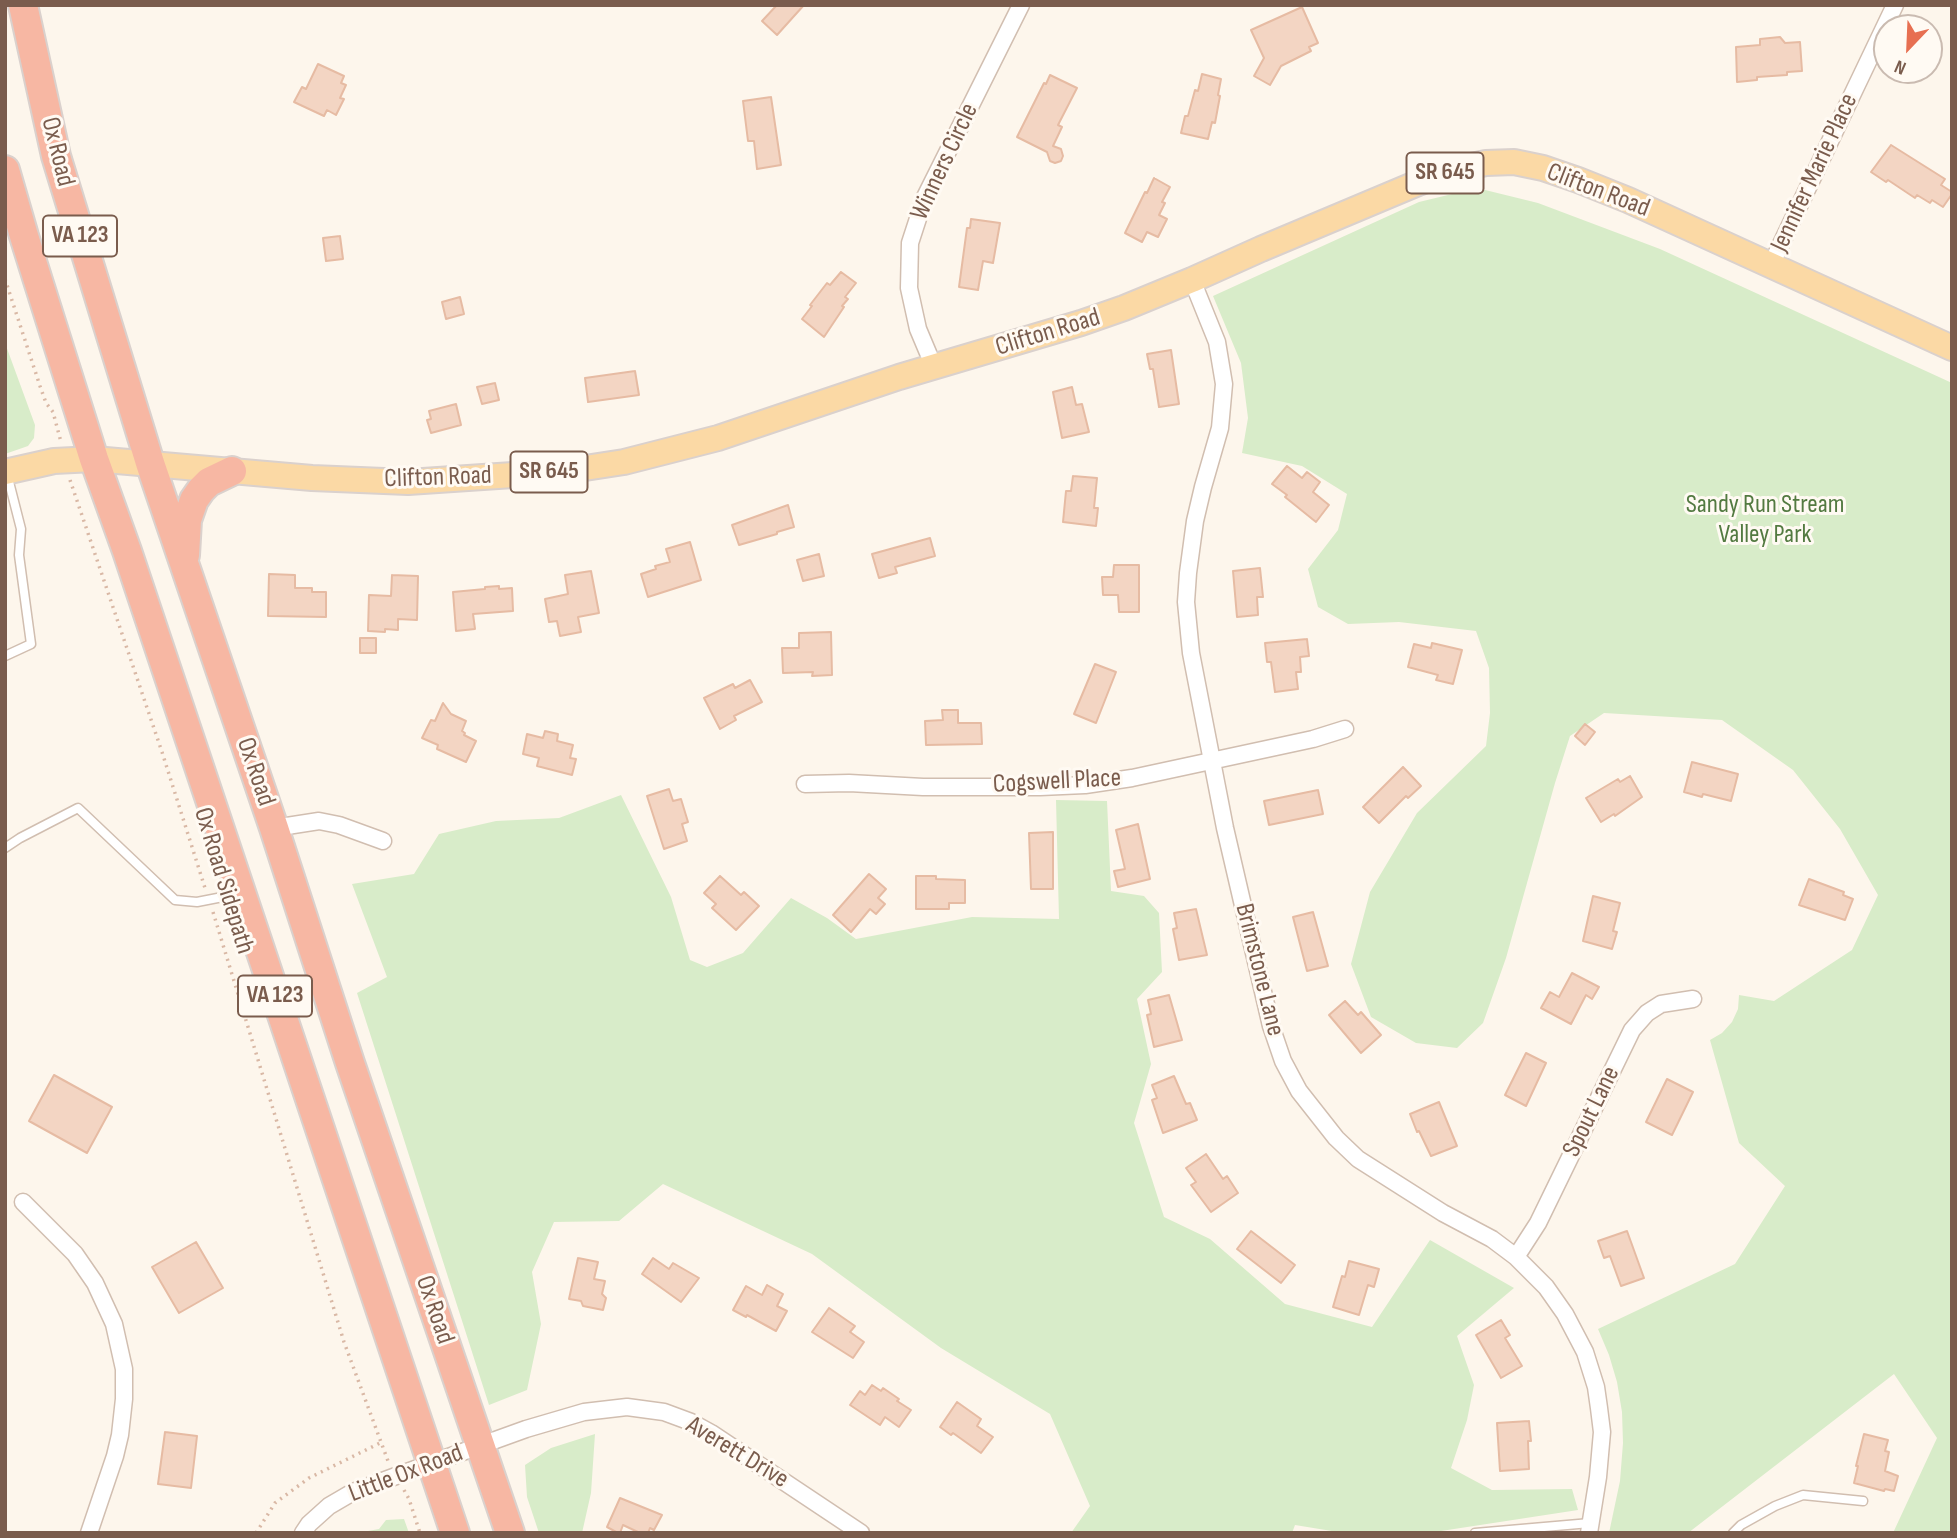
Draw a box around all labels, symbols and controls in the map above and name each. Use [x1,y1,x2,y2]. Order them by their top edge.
north arrow [1873,14,1943,84]
text: N [1891,54,1910,80]
street label: Jennifer Marie Place [1765,89,1865,257]
street label: Winners Circle [904,99,986,225]
street label: Ox Road [33,114,81,190]
road number: SR 645 [1406,153,1484,194]
street label: Clifton Road [1542,157,1654,225]
road number: VA 123 [43,216,117,256]
street label: Clifton Road [992,302,1104,364]
road number: SR 645 [510,452,588,492]
street label: Clifton Road [384,461,492,495]
park label: Sandy Run Stream Valley Park [1686,489,1844,550]
street label: Ox Road [229,734,281,810]
street label: Cogswell Place [992,763,1122,801]
street label: Ox Road Sidepath [186,804,260,958]
street label: Brimstone Lane [1227,901,1291,1039]
road number: VA 123 [238,976,312,1016]
street label: Spout Lane [1557,1062,1627,1162]
street label: Ox Road [408,1272,460,1348]
street label: Averett Drive [680,1410,794,1496]
street label: Little Ox Road [345,1438,467,1510]

